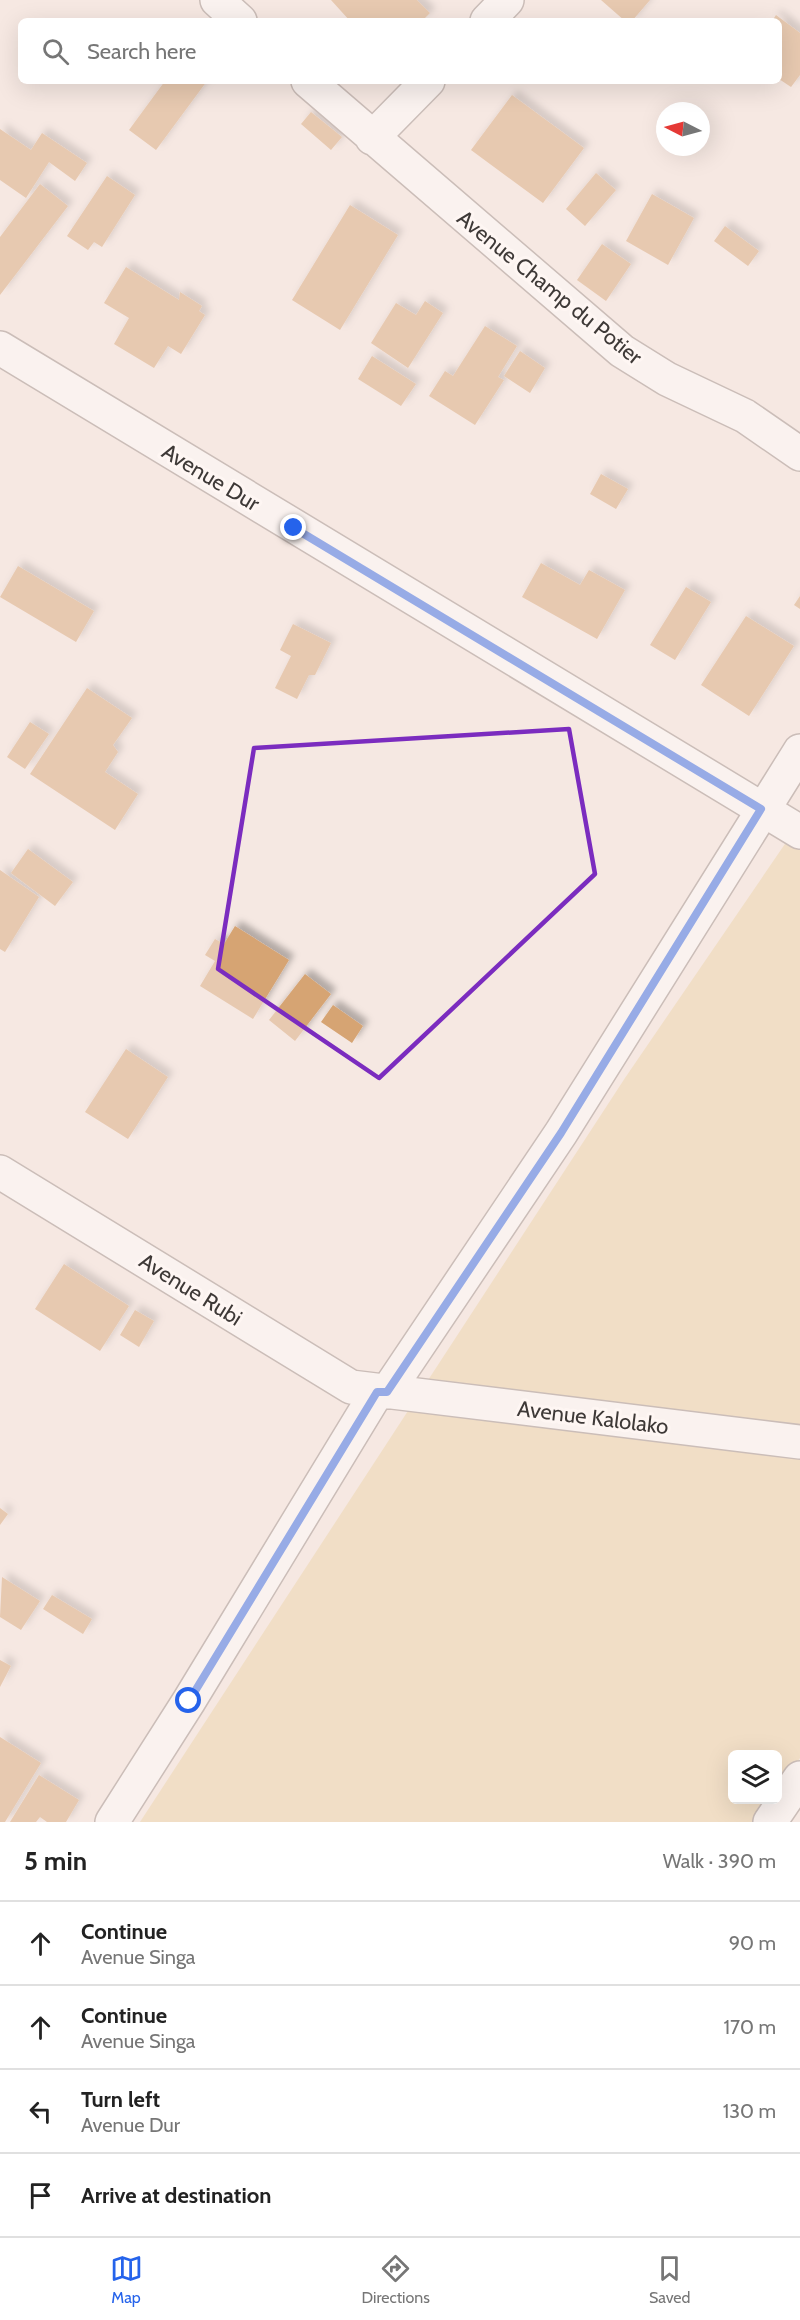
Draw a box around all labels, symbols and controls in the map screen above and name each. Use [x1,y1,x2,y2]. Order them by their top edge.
search box [18,18,782,84]
icon: search [39,35,72,68]
text: Search here [87,38,196,65]
north arrow [656,102,710,156]
street label: Avenue Champ du Potier [452,204,648,370]
street label: Avenue Dur [157,438,264,517]
route end [280,514,306,540]
street label: Avenue Rubi [134,1247,247,1332]
street label: Avenue Kalolako [516,1395,670,1440]
route start [175,1687,201,1713]
map controls [728,1750,782,1804]
button: layers [728,1750,782,1804]
text: 5 min [24,1845,87,1877]
text: Walk · 390 m [663,1849,776,1873]
text: Continue [81,1918,167,1945]
icon: ahead [24,1927,57,1960]
text: 90 m [729,1931,776,1955]
text: Avenue Singa [81,1945,195,1969]
text: Continue [81,2002,167,2029]
icon: ahead [24,2011,57,2044]
text: 170 m [724,2015,776,2039]
text: Avenue Singa [81,2029,195,2053]
text: Turn left [81,2086,160,2113]
icon: left [24,2095,57,2128]
text: 130 m [723,2099,776,2123]
text: Avenue Dur [81,2113,180,2137]
icon: arrive [24,2179,57,2212]
text: Arrive at destination [81,2182,271,2209]
tab: Map [110,2252,143,2307]
tab: Directions [362,2252,430,2307]
tab: Saved [649,2252,690,2307]

